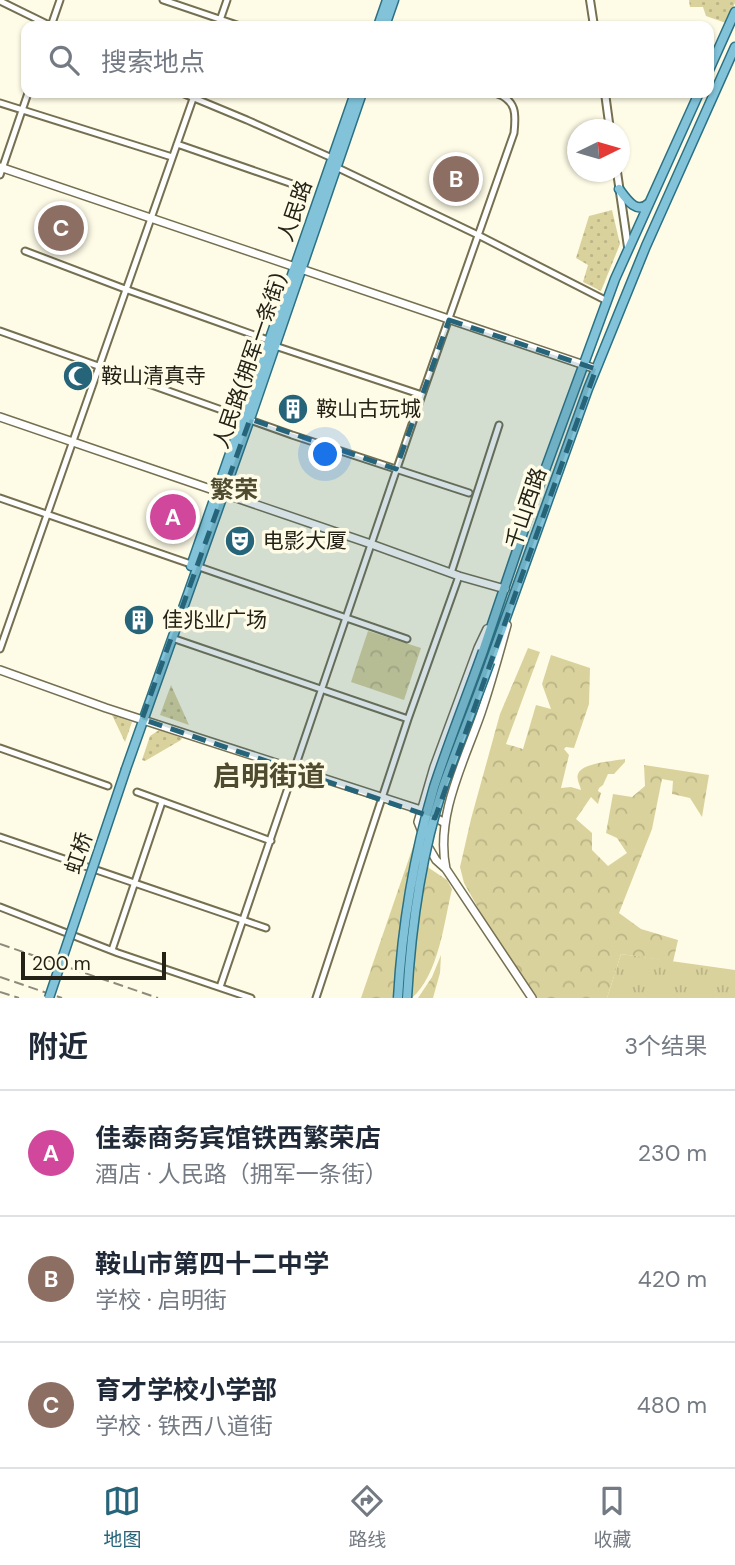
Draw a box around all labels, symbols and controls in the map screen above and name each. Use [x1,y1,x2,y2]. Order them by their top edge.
search box [21,21,714,98]
icon: search [45,41,83,79]
text: 搜索地点 [101,45,205,79]
north arrow [567,119,630,182]
pin: B [433,153,479,205]
street label: 人民路 [272,177,318,245]
pin: C [38,202,84,254]
street label: 人民路(拥军一条街) [207,270,293,452]
mosque icon: 鞍山清真寺 [61,359,95,393]
place label: 鞍山清真寺 [101,362,206,390]
building icon: 鞍山古玩城 [276,392,310,426]
place label: 鞍山古玩城 [316,395,421,423]
your location [308,437,342,471]
street label: 千山西路 [499,464,553,552]
district label: 繁荣 [210,474,258,505]
pin: A [150,491,196,543]
theatre icon: 电影大厦 [223,524,257,558]
place label: 电影大厦 [263,527,347,555]
building icon: 佳兆业广场 [122,603,156,637]
place label: 佳兆业广场 [162,606,267,634]
district label: 启明街道 [213,758,325,795]
street label: 虹桥 [59,829,99,877]
scale bar [21,949,166,981]
text: 200 m [32,951,91,976]
text: 附近 [28,1027,88,1066]
text: 3个结果 [624,1031,707,1061]
text: 佳泰商务宾馆铁西繁荣店 [95,1121,381,1155]
text: A [43,1138,59,1168]
text: 230 m [638,1138,707,1168]
text: 酒店 · 人民路（拥军一条街） [95,1159,388,1189]
text: 鞍山市第四十二中学 [95,1247,329,1281]
text: B [44,1264,58,1294]
text: 420 m [638,1264,707,1294]
text: 学校 · 启明街 [95,1285,227,1315]
text: 育才学校小学部 [95,1373,277,1407]
text: C [43,1390,59,1420]
text: 480 m [637,1390,707,1420]
text: 学校 · 铁西八道街 [95,1411,273,1441]
tab: 地图 [103,1482,142,1552]
tab: 路线 [348,1482,387,1552]
tab: 收藏 [593,1482,632,1552]

